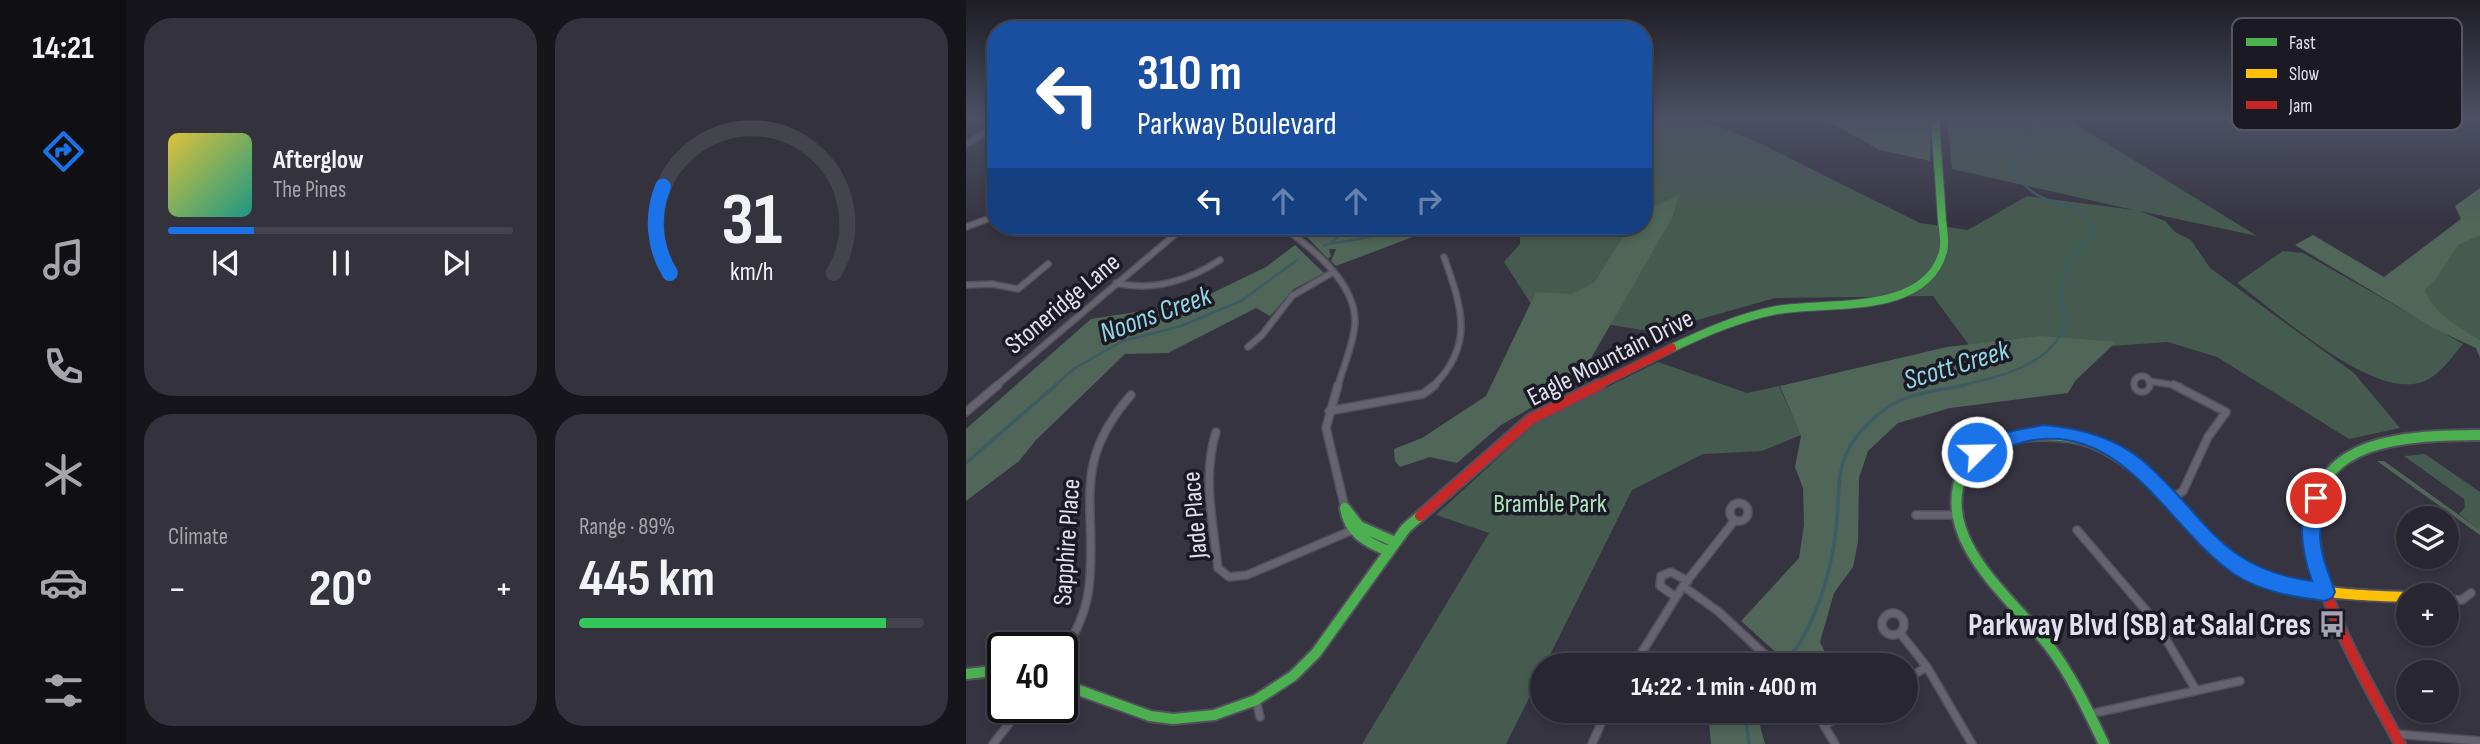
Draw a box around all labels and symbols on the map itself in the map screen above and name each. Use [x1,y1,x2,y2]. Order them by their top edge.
legend [2232,18,2462,130]
text: Fast [2289,32,2316,55]
text: Slow [2289,63,2319,86]
text: Jam [2288,95,2312,118]
street label: Stoneridge Lane [999,247,1127,361]
water label: Noons Creek [1096,279,1217,350]
street label: Eagle Mountain Drive [1523,303,1699,413]
water label: Scott Creek [1900,333,2014,397]
position arrow [1940,415,2014,489]
pin [2286,468,2346,528]
street label: Jade Place [1176,470,1215,561]
street label: Sapphire Place [1048,478,1087,606]
park label: Bramble Park [1493,489,1607,520]
place label: Parkway Blvd (SB) at Salal Cres [1968,606,2311,645]
bus stop icon: Parkway Blvd (SB) at Salal Cres [2317,609,2347,639]
speed limit sign: 40 [987,632,1078,723]

